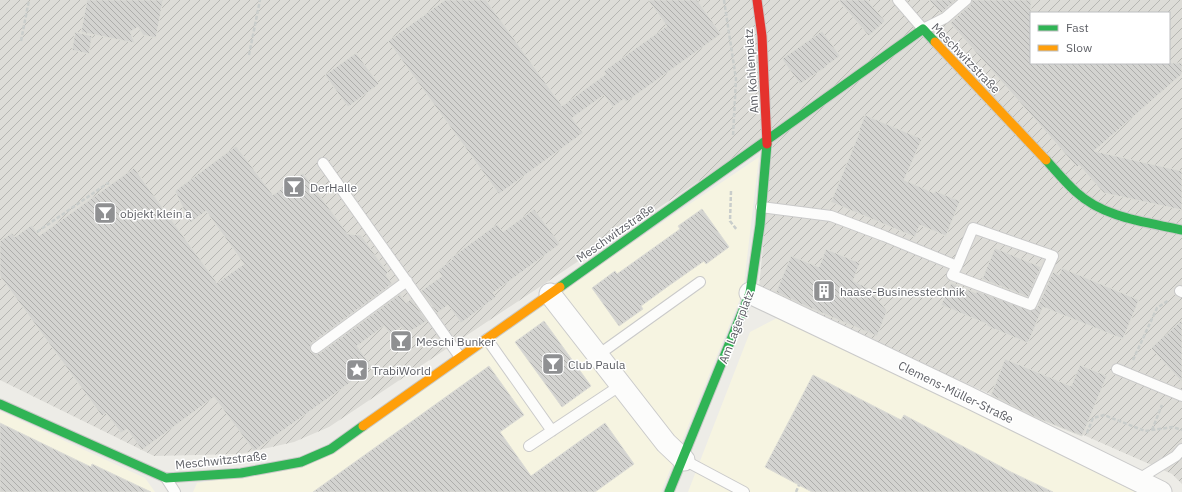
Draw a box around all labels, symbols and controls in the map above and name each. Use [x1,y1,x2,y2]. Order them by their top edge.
legend [1030,12,1170,64]
street label: Meschwitzstraße [929,20,1004,97]
text: Fast [1066,20,1089,35]
street label: Am Kohlenplatz [741,28,761,114]
text: Slow [1066,40,1092,55]
bar icon: DerHalle [281,174,307,200]
place label: DerHalle [310,180,357,195]
bar icon: objekt klein a [92,200,118,226]
street label: Meschwitzstraße [573,200,657,266]
place label: objekt klein a [120,206,192,221]
building icon: haase-Businesstechnik [811,278,837,304]
place label: haase-Businesstechnik [840,284,966,299]
street label: Am Lagerplatz [715,288,757,366]
bar icon: Meschi Bunker [388,328,414,354]
place label: Meschi Bunker [416,334,496,349]
bar icon: Club Paula [540,351,566,377]
place icon: TrabiWorld [344,357,370,383]
place label: Club Paula [568,357,626,372]
street label: Clemens-Müller-Straße [896,358,1016,427]
place label: TrabiWorld [372,363,431,378]
street label: Meschwitzstraße [174,448,268,472]

